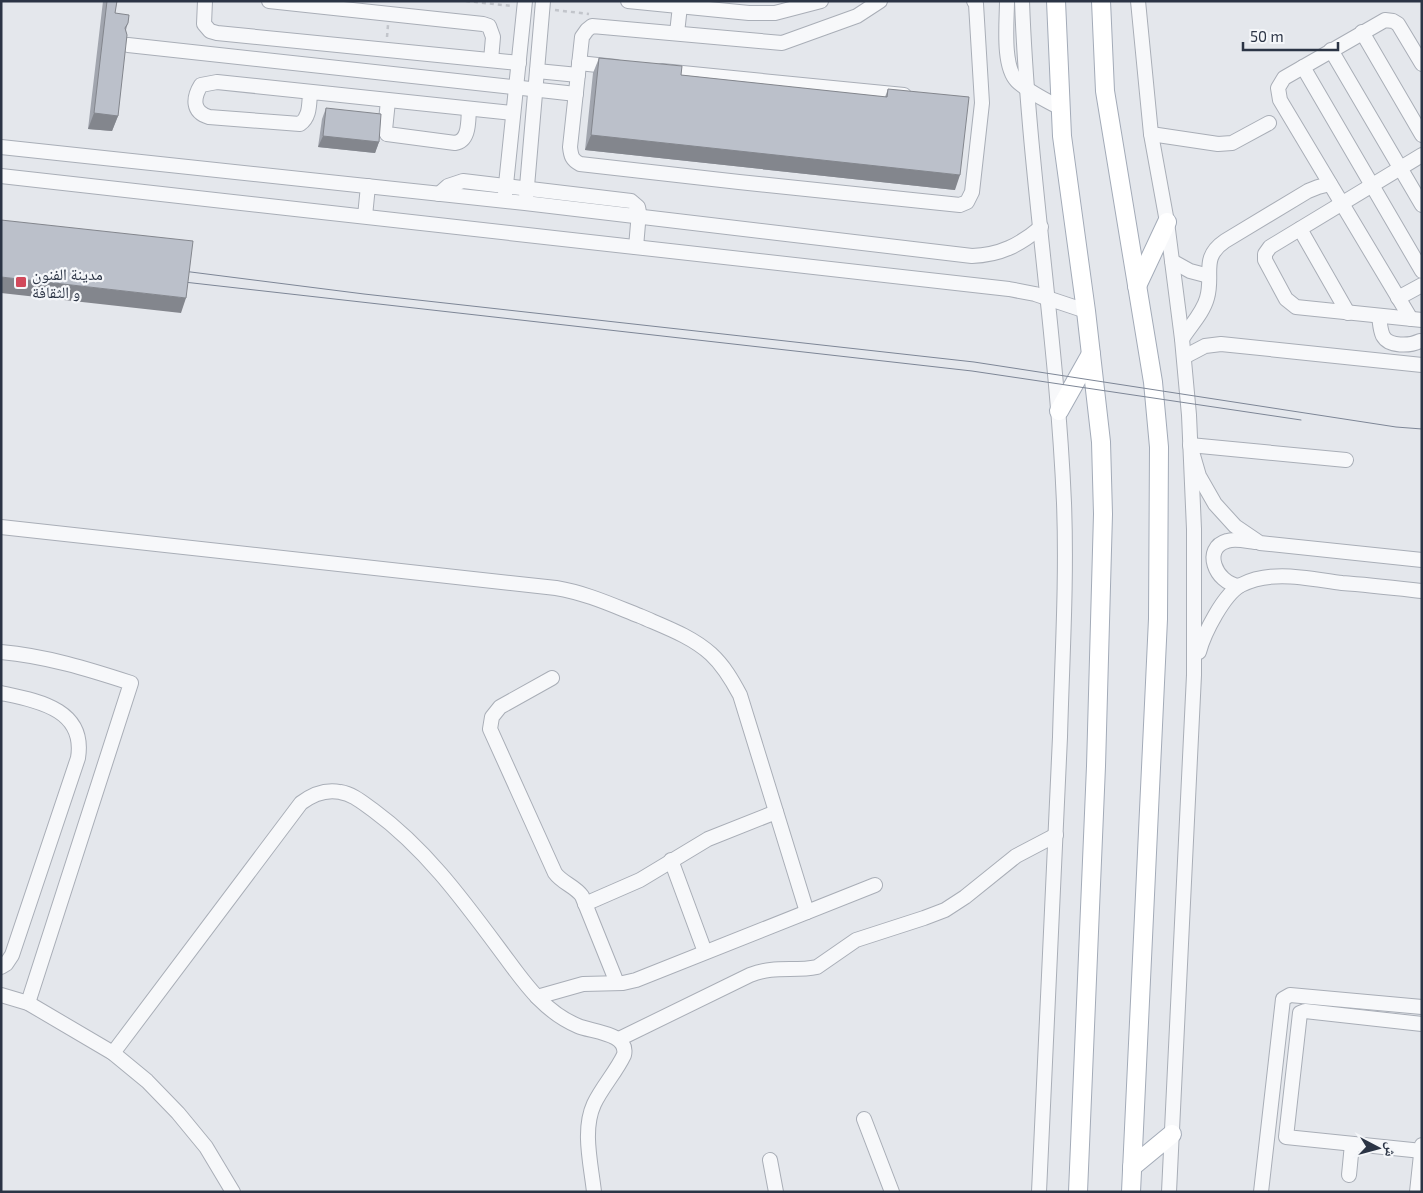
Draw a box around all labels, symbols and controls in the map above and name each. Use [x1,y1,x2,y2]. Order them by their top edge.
scale bar [1243,20,1338,52]
text: 50 m [1250,27,1284,45]
place label: مدينة الفنون و الثقافة [32,264,103,302]
marker: مدينة الفنون و الثقافة [14,275,28,289]
north arrow [1353,1123,1403,1173]
text: ش [1381,1141,1401,1158]

